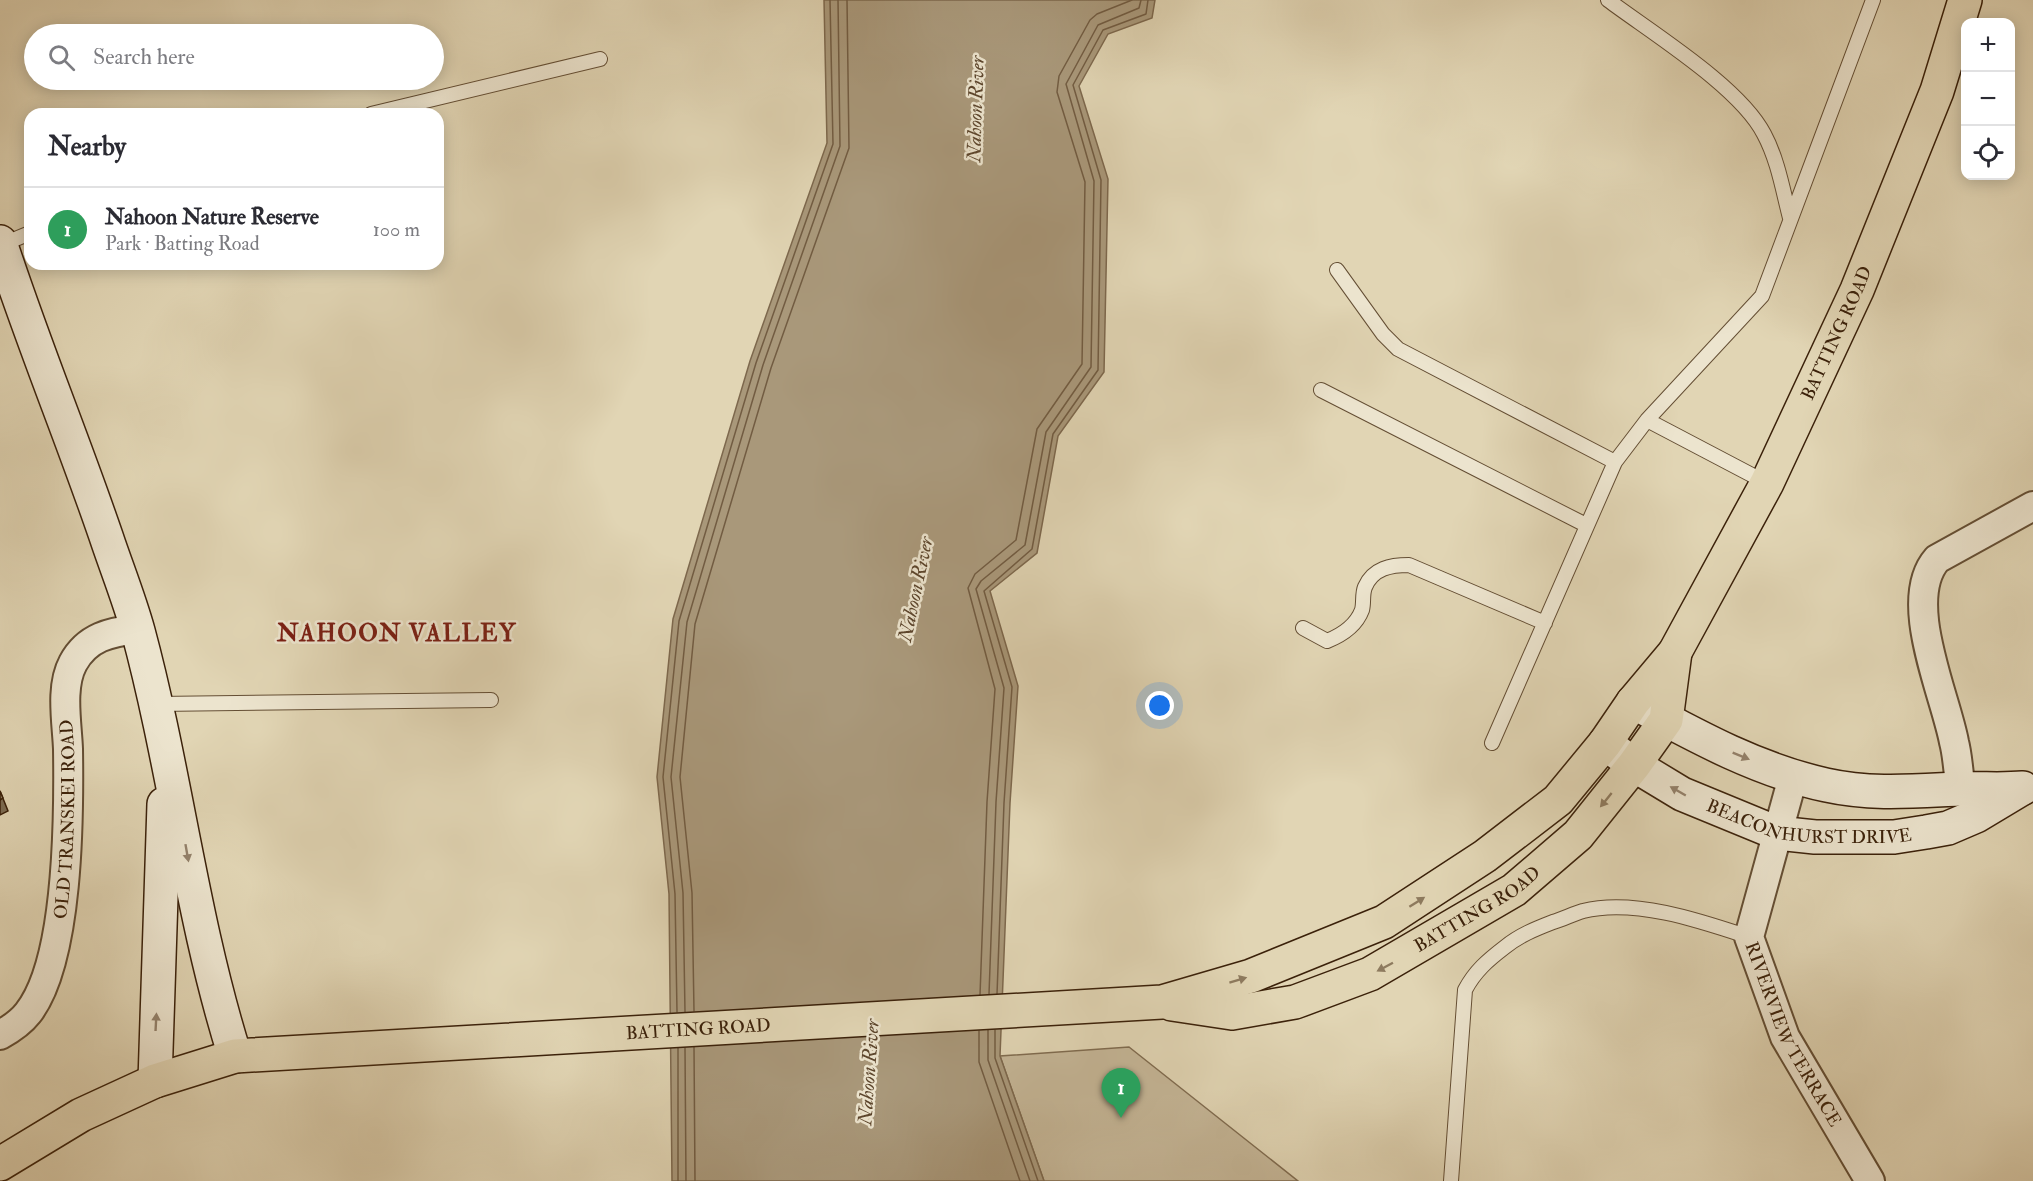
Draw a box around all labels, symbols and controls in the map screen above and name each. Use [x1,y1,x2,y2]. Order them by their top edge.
map controls [1961,18,2015,180]
button: + [1961,18,2015,72]
search box [24,24,444,90]
icon: search [45,41,78,74]
text: Search here [93,43,195,71]
water label: Nahoon River [961,54,990,164]
button: − [1961,72,2015,126]
button: locate [1961,126,2015,180]
text: Nearby [48,131,126,163]
text: Nahoon Nature Reserve [105,203,319,231]
text: 1 [64,217,71,242]
text: 100 m [373,217,420,242]
text: Park · Batting Road [105,231,260,256]
street label: BATTING ROAD [1796,263,1877,404]
water label: Nahoon River [892,533,939,645]
district label: NAHOON VALLEY [276,618,517,649]
your location [1145,691,1174,720]
street label: OLD TRANSKEI ROAD [49,719,80,921]
one-way arrow [1732,752,1750,761]
one-way arrow [1669,786,1686,796]
one-way arrow [1600,792,1613,807]
street label: BEACONHURST DRIVE [1703,794,1913,849]
one-way arrow [183,844,192,863]
street label: BATTING ROAD [1410,861,1545,958]
one-way arrow [1409,897,1425,908]
street label: RIVERVIEW TERRACE [1740,939,1846,1131]
one-way arrow [1376,962,1393,972]
one-way arrow [1229,975,1247,984]
one-way arrow [152,1013,161,1032]
street label: BATTING ROAD [625,1014,771,1045]
water label: Nahoon River [852,1017,885,1127]
pin: 1 [1102,1068,1140,1118]

